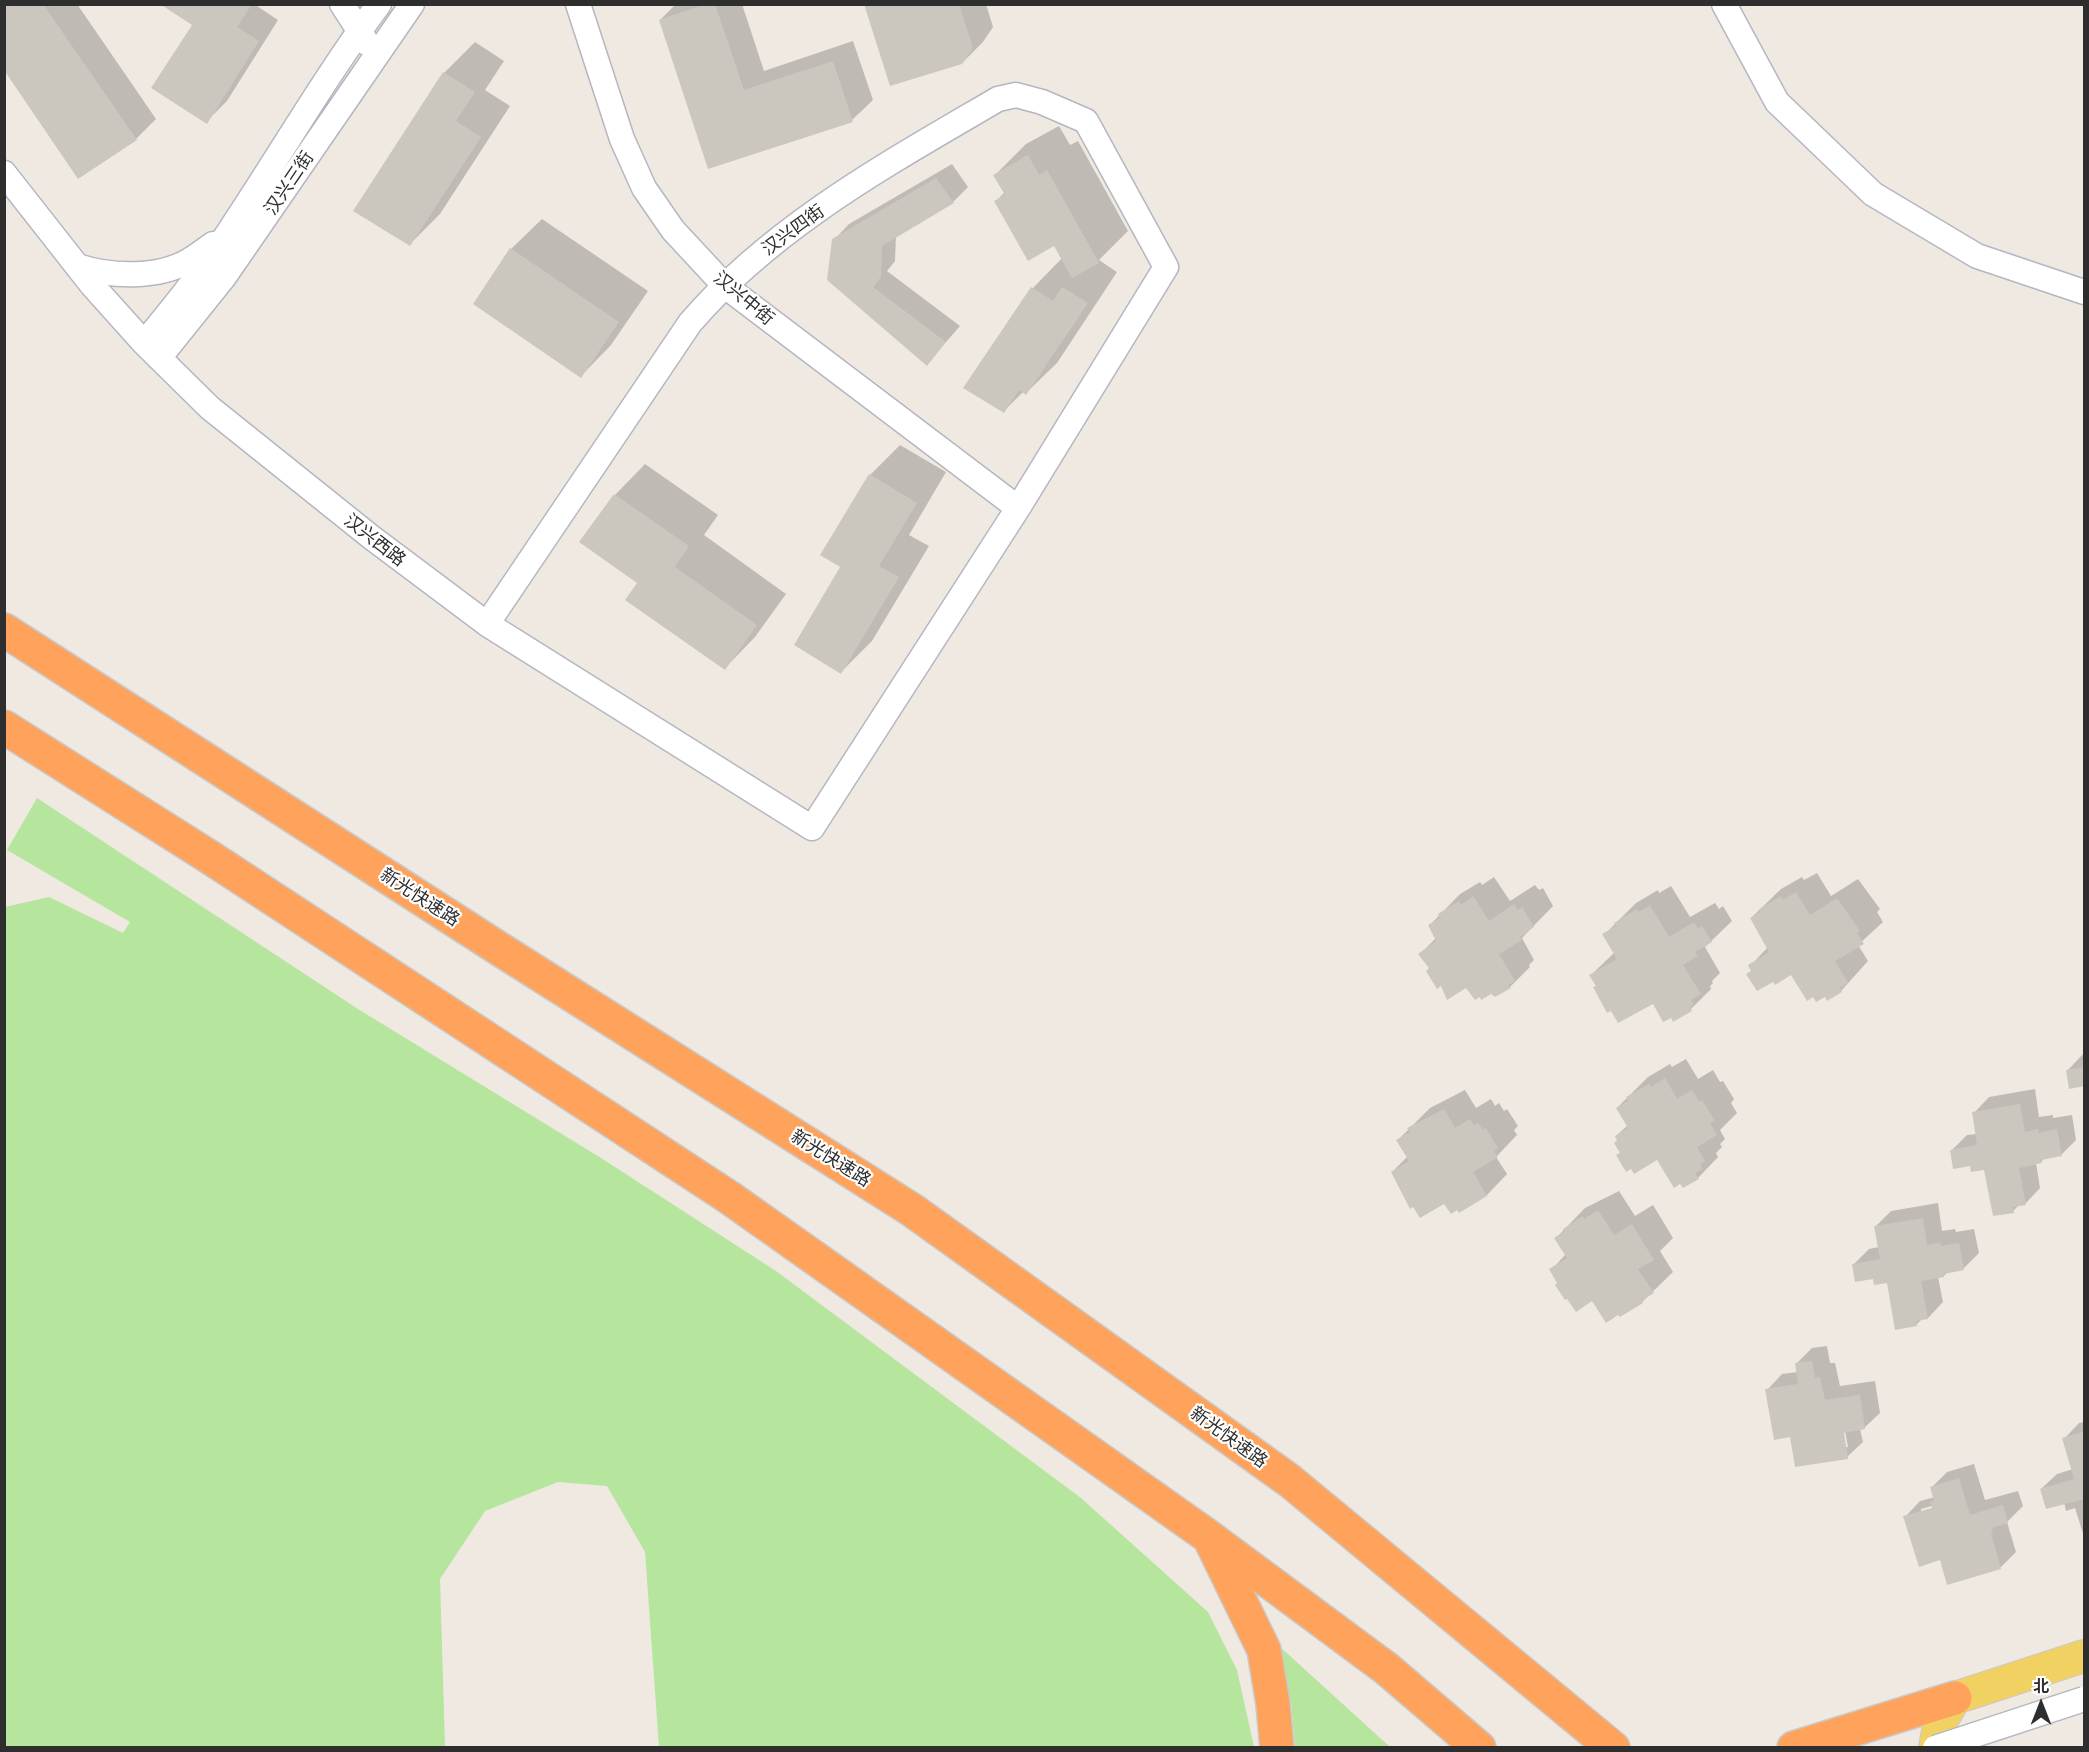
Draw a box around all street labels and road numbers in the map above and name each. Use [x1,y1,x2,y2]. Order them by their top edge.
street label: 汉兴三街 [260,147,318,219]
street label: 汉兴四街 [758,200,828,260]
street label: 汉兴中街 [709,267,779,329]
street label: 汉兴西路 [340,509,410,571]
street label: 新光快速路 [376,863,464,931]
street label: 新光快速路 [787,1125,875,1191]
street label: 新光快速路 [1186,1402,1272,1472]

